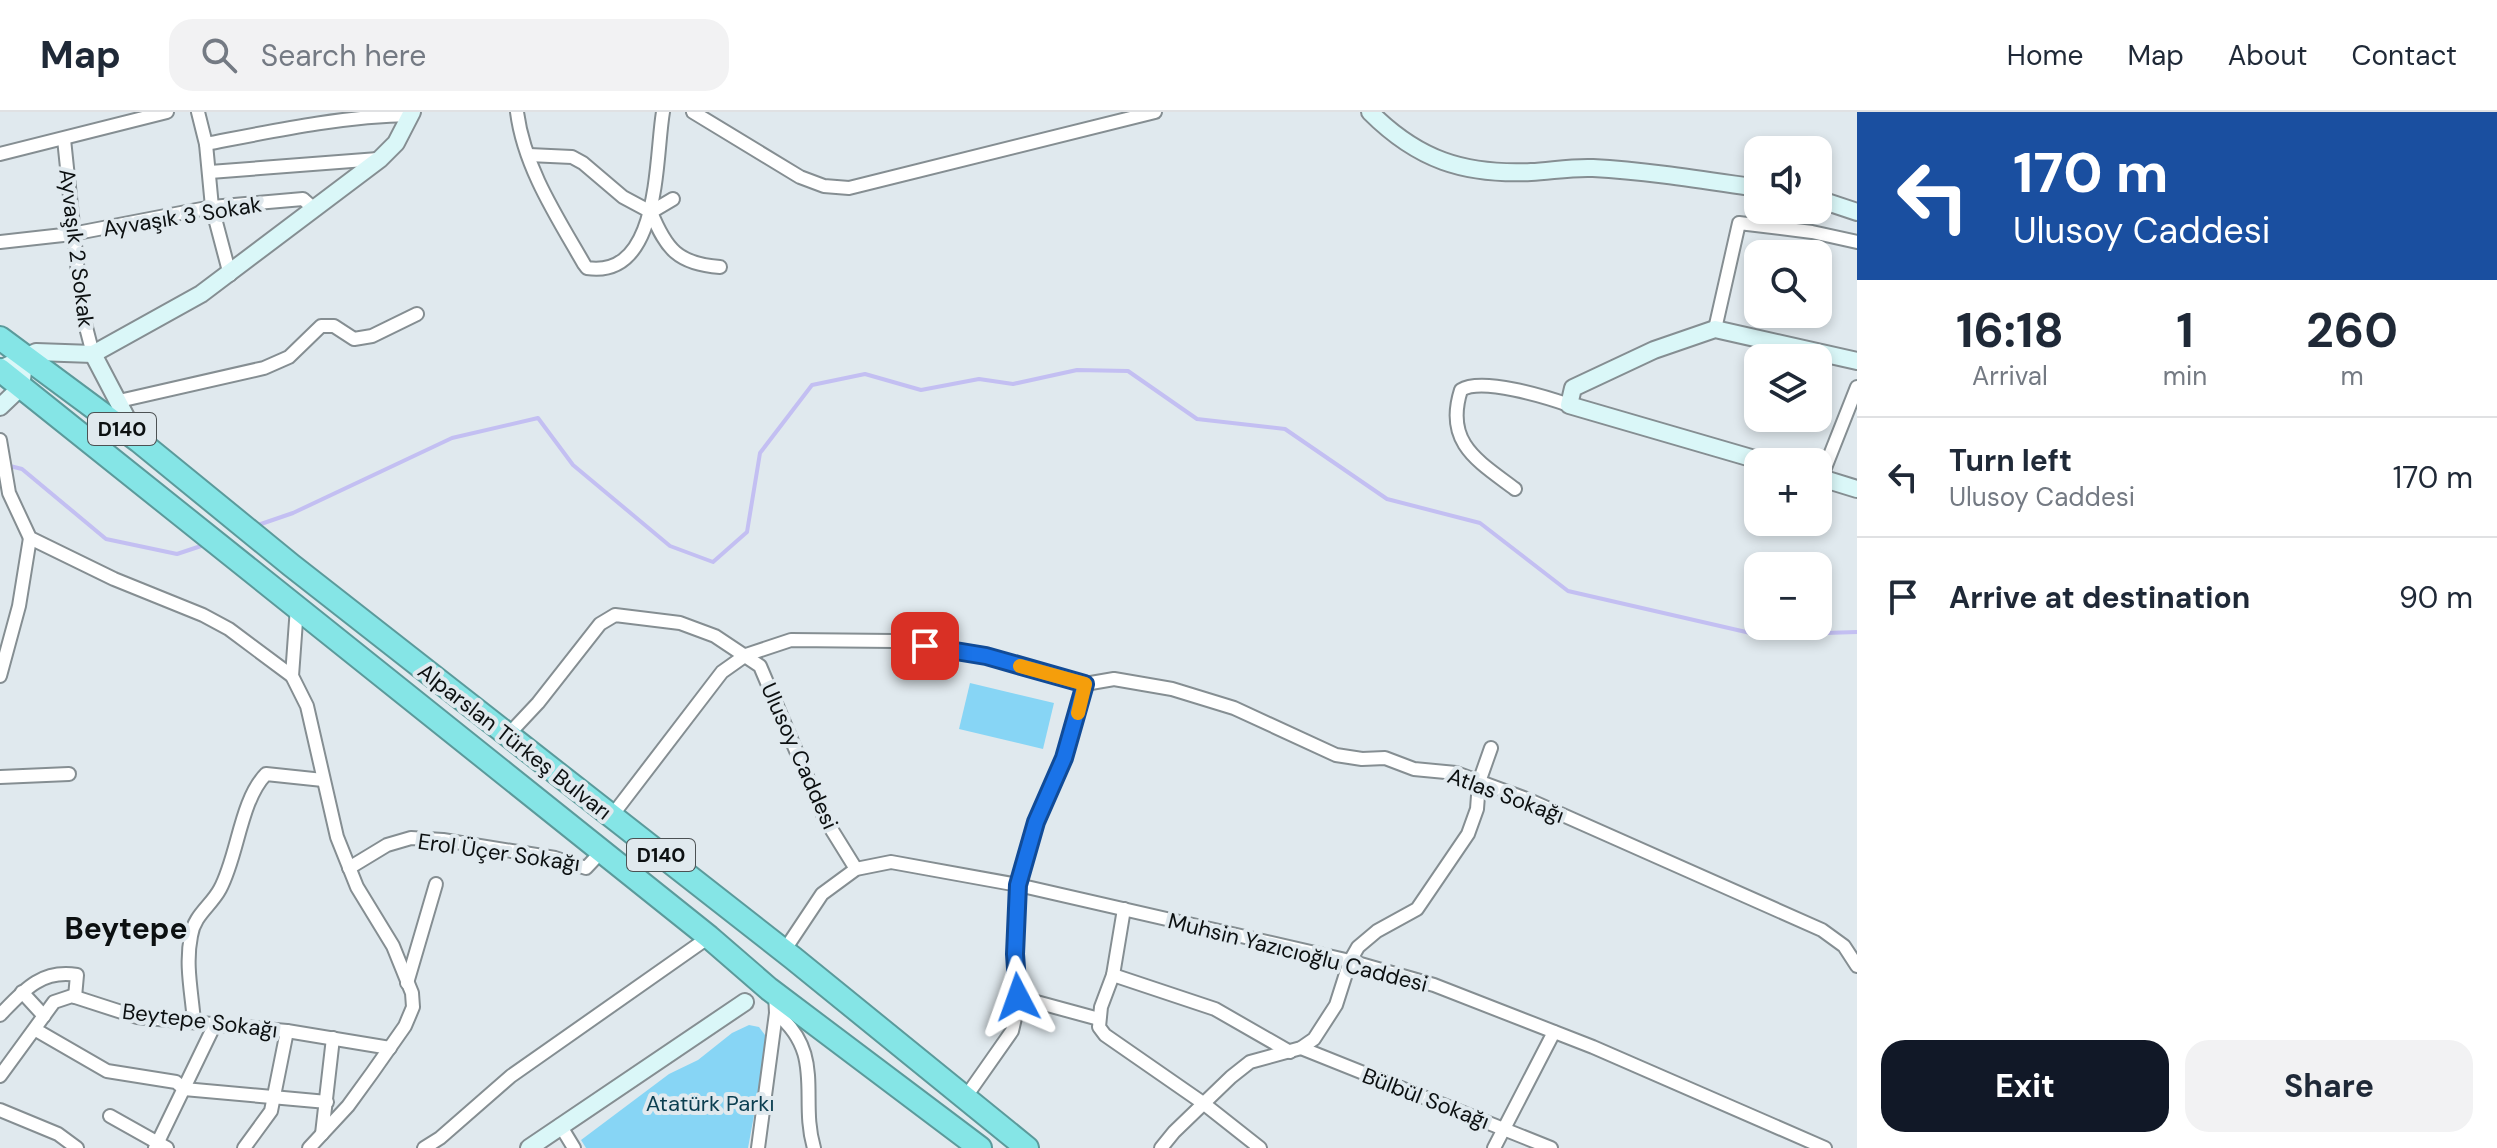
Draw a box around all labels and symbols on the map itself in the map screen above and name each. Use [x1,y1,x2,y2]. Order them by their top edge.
street label: Ayvaşık 2 Sokak [52,167,101,329]
street label: Ayvaşık 3 Sokak [101,190,263,243]
road number: D140 [88,413,156,445]
pin [891,612,959,680]
street label: Alparslan Türkeş Bulvarı [412,657,618,826]
street label: Ulusoy Caddesi [754,678,845,834]
street label: Atlas Sokağı [1444,761,1568,830]
street label: Erol Üçer Sokağı [416,827,582,878]
road number: D140 [627,839,695,871]
street label: Muhsin Yazıcıoğlu Caddesi [1165,906,1431,999]
district label: Beytepe [65,909,187,948]
position arrow [976,955,1060,1039]
street label: Beytepe Sokağı [121,997,279,1044]
street label: Bülbül Sokağı [1358,1061,1494,1136]
park label: Atatürk Parkı [646,1089,774,1118]

